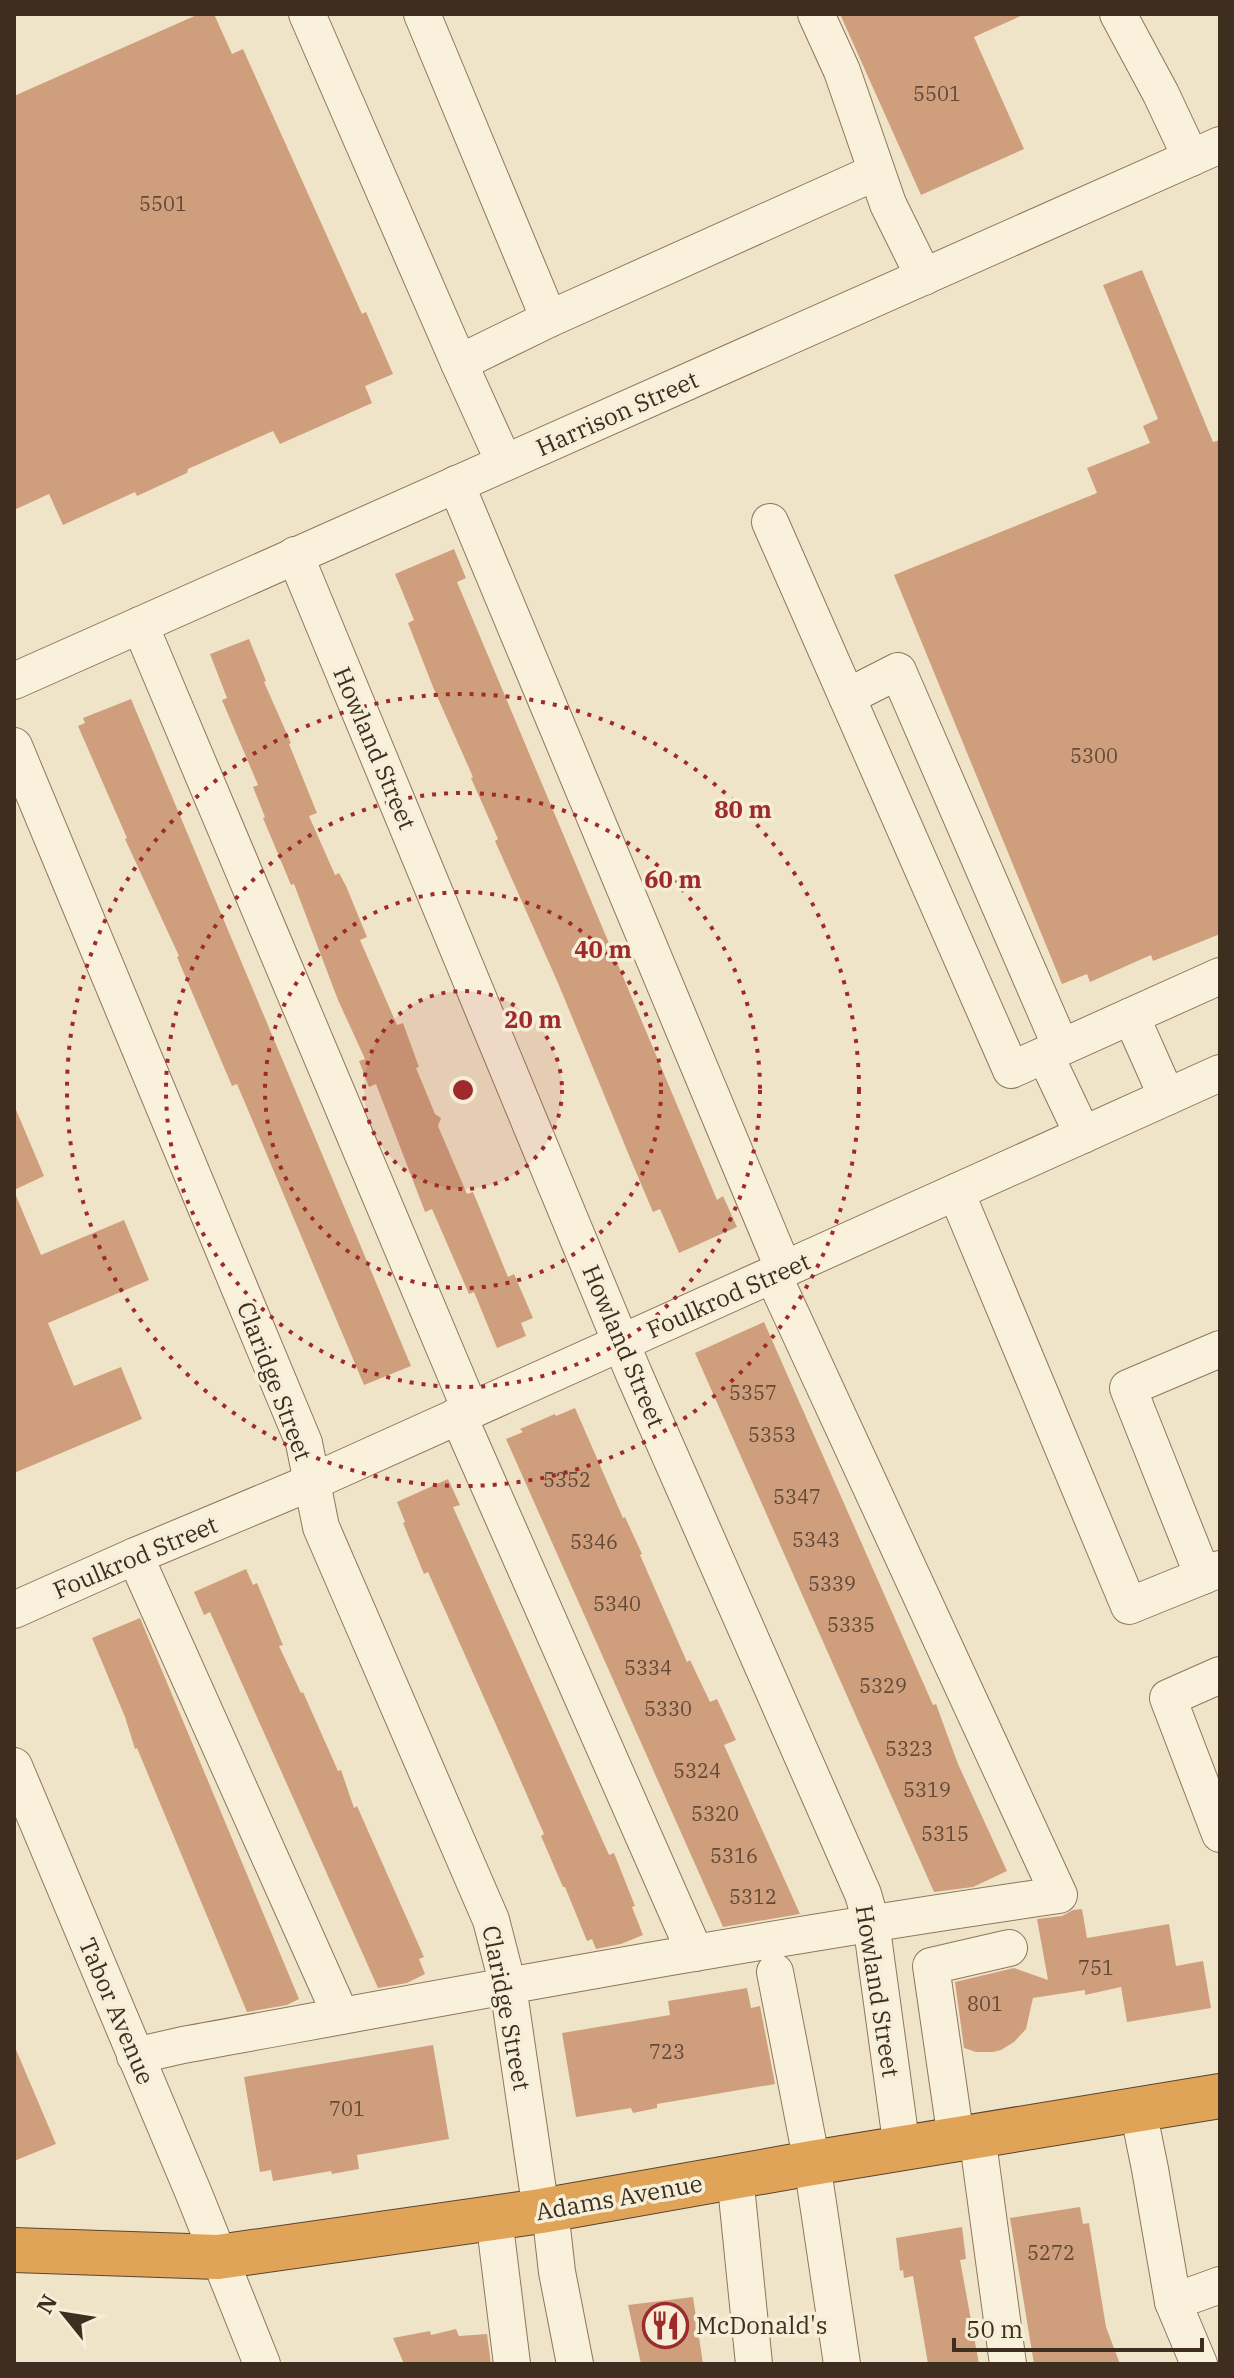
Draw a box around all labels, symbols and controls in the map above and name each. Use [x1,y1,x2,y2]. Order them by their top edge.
house number: 5501 [913,80,961,107]
house number: 5501 [139,190,187,217]
street label: Harrison Street [531,363,703,463]
street label: Howland Street [326,662,424,834]
house number: 5300 [1070,742,1118,769]
text: 80 m [714,793,772,825]
text: 60 m [644,863,702,895]
text: 40 m [574,933,632,965]
text: 20 m [504,1003,562,1035]
centre of rings [449,1076,477,1104]
street label: Foulkrod Street [641,1245,815,1345]
street label: Howland Street [575,1260,673,1432]
street label: Claridge Street [230,1297,320,1465]
house number: 5357 [729,1379,777,1406]
house number: 5353 [748,1421,796,1448]
house number: 5352 [543,1466,591,1493]
house number: 5347 [773,1483,821,1510]
street label: Foulkrod Street [48,1508,222,1606]
house number: 5343 [792,1526,840,1553]
house number: 5346 [570,1528,618,1555]
house number: 5339 [808,1570,856,1597]
house number: 5340 [593,1590,641,1617]
house number: 5335 [827,1611,875,1638]
house number: 5334 [624,1654,672,1681]
house number: 5329 [859,1672,907,1699]
house number: 5330 [644,1695,692,1722]
house number: 5323 [885,1735,933,1762]
house number: 5324 [673,1757,721,1784]
house number: 5319 [903,1776,951,1803]
house number: 5320 [691,1800,739,1827]
house number: 5315 [921,1820,969,1847]
house number: 5316 [710,1842,758,1869]
house number: 5312 [729,1883,777,1910]
street label: Howland Street [849,1903,907,2079]
street label: Claridge Street [475,1923,539,2093]
street label: Tabor Avenue [72,1933,162,2089]
house number: 751 [1078,1954,1114,1981]
house number: 801 [967,1990,1003,2017]
house number: 723 [649,2038,685,2065]
house number: 701 [329,2095,365,2122]
street label: Adams Avenue [533,2167,705,2227]
house number: 5272 [1027,2239,1075,2266]
north arrow [24,2274,104,2354]
text: N [29,2289,63,2319]
restaurant icon: McDonald's [641,2301,689,2349]
scale bar [954,2302,1202,2352]
place label: McDonald's [696,2309,828,2341]
text: 50 m [966,2313,1023,2345]

